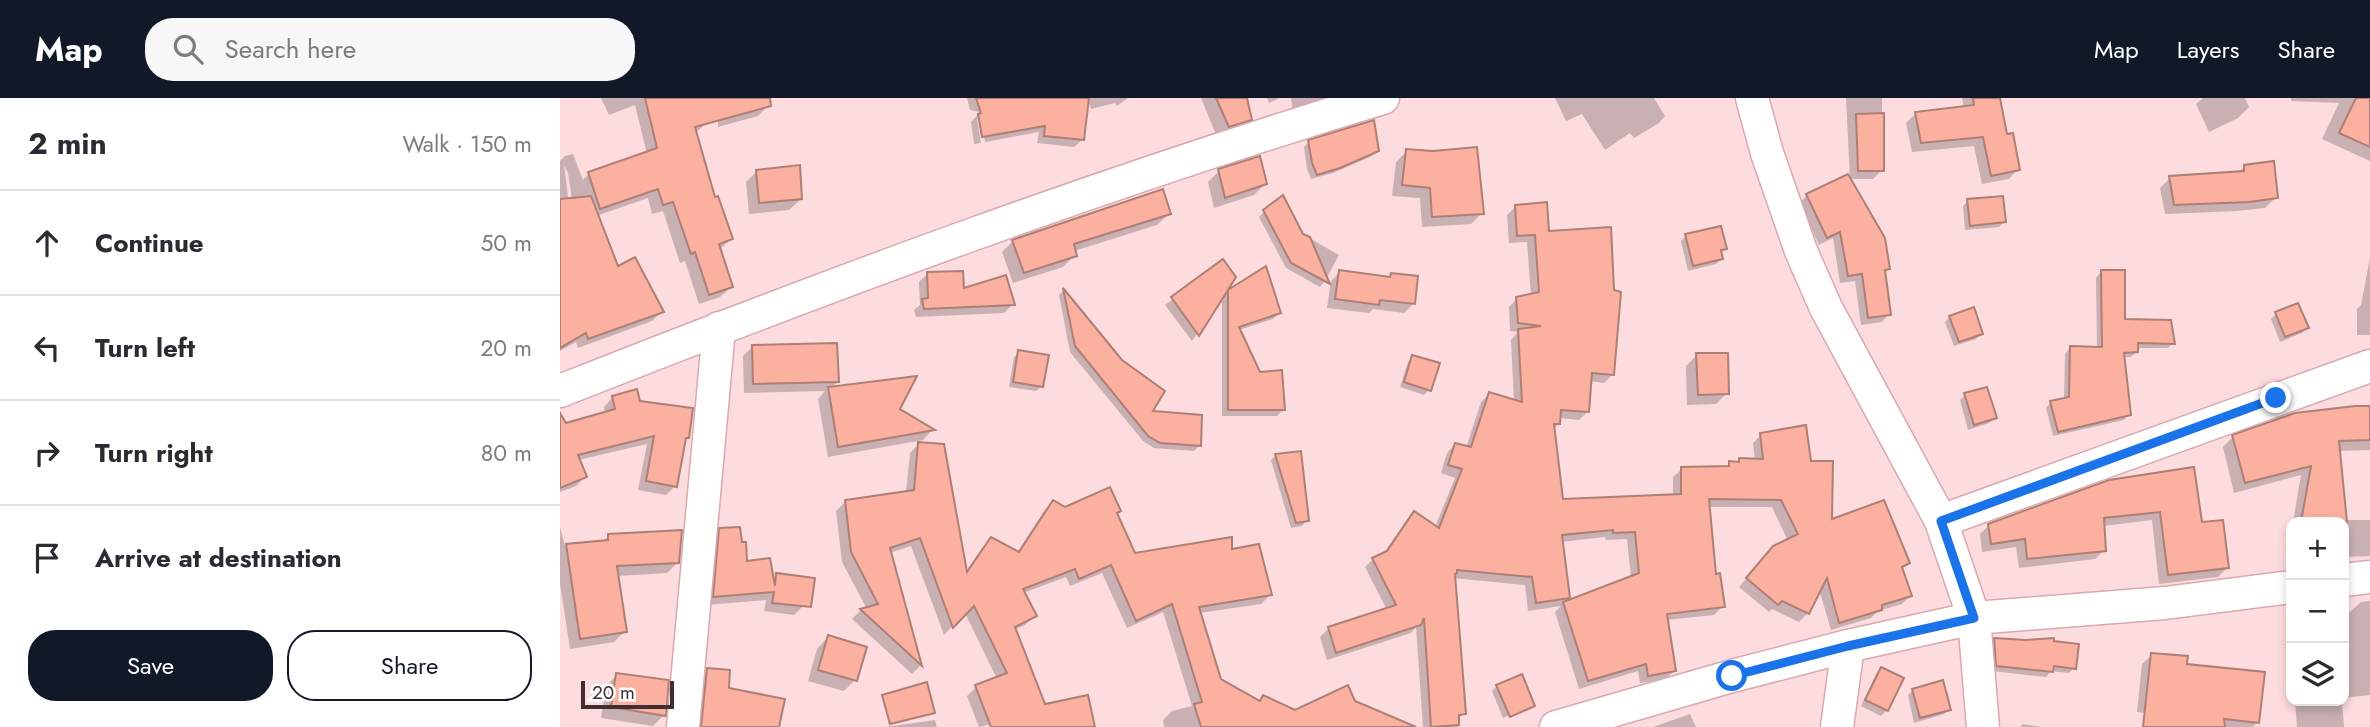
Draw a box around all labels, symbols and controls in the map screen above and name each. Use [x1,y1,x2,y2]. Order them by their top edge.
search box [145,18,635,81]
text: Map [35,26,103,73]
icon: search [169,30,207,68]
text: Search here [225,30,356,68]
text: Map [2094,32,2139,67]
text: Layers [2177,32,2239,67]
text: Share [2277,32,2335,67]
text: 2 min [28,122,107,165]
text: Walk · 150 m [402,127,532,161]
icon: ahead [28,224,66,262]
text: Continue [95,224,204,262]
text: 50 m [480,226,532,260]
icon: left [28,329,66,367]
text: Turn left [95,329,195,367]
text: 20 m [480,331,532,365]
route end [2260,382,2291,413]
icon: right [28,434,66,472]
text: Turn right [95,434,213,472]
text: 80 m [481,436,532,470]
map controls [2286,517,2349,706]
button: + [2286,517,2349,580]
icon: arrive [28,539,66,577]
text: Arrive at destination [95,539,342,577]
button: − [2286,580,2349,643]
button: Save [28,630,273,701]
button: Share [287,630,532,701]
button: layers [2286,643,2349,706]
route start [1716,660,1747,691]
scale bar [581,678,674,710]
text: 20 m [592,679,635,706]

